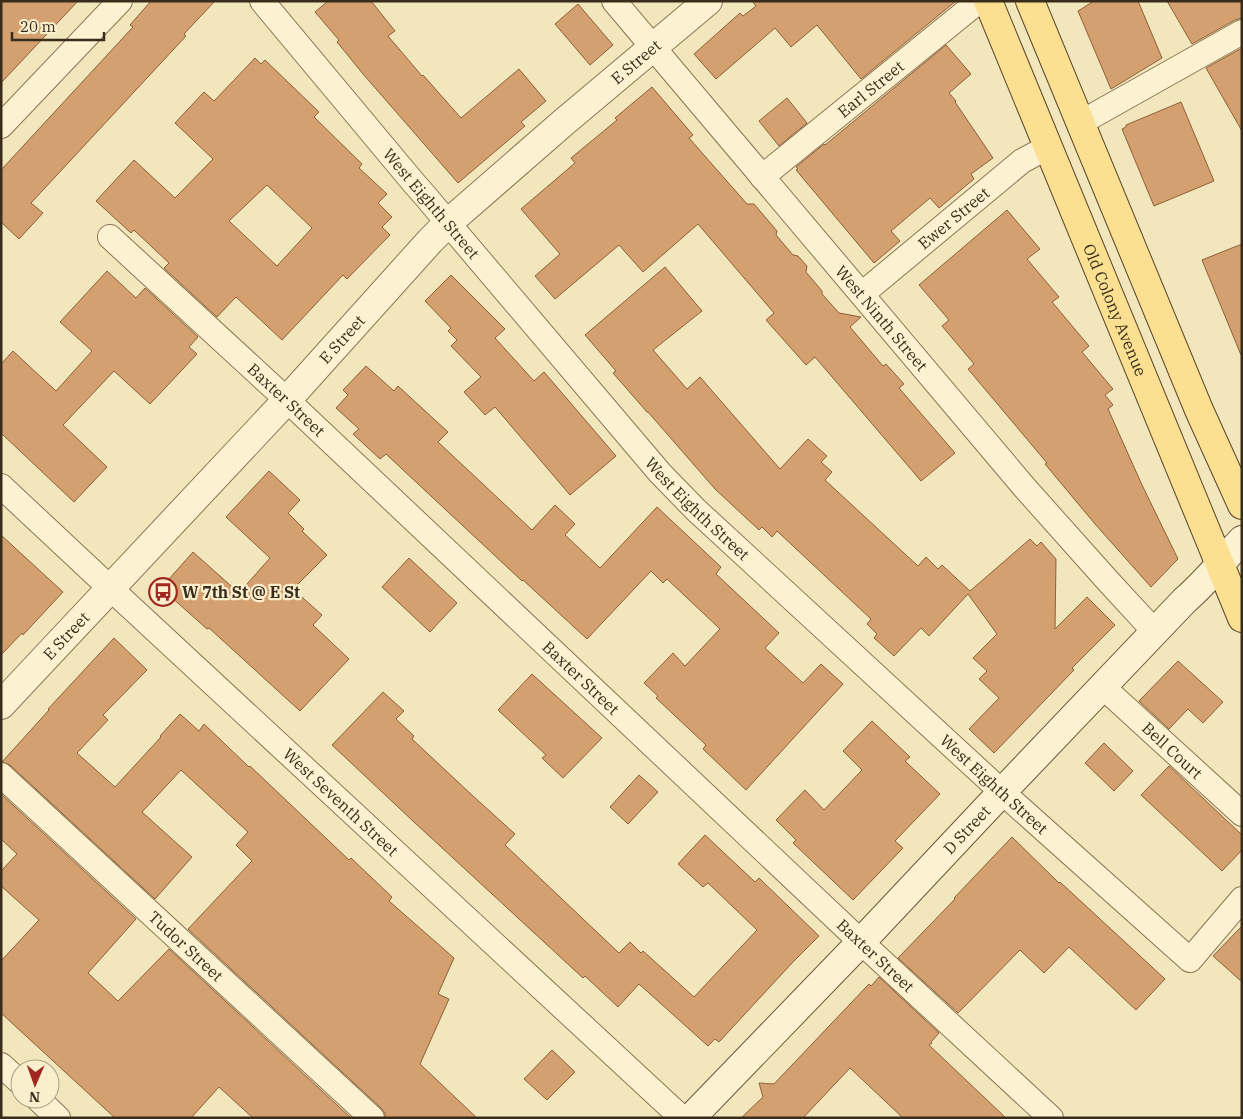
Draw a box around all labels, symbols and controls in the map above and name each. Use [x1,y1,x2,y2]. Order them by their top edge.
scale bar [12,10,105,42]
text: 20 m [20,17,56,36]
street label: E Street [607,35,665,88]
street label: Earl Street [834,56,908,122]
street label: West Eighth Street [379,144,484,263]
street label: Ewer Street [914,182,994,253]
street label: Old Colony Avenue [1079,241,1151,379]
street label: West Ninth Street [831,261,932,375]
street label: E Street [315,310,369,368]
street label: Baxter Street [244,359,329,441]
street label: West Eighth Street [641,453,754,565]
bus stop icon: W 7th St @ E St [148,577,178,607]
place label: W 7th St @ E St [182,582,300,602]
street label: E Street [39,607,94,664]
street label: Baxter Street [538,637,624,719]
street label: Bell Court [1138,718,1207,783]
street label: West Eighth Street [936,730,1052,838]
street label: West Seventh Street [279,744,403,860]
street label: D Street [939,801,995,858]
street label: Tudor Street [145,907,228,986]
street label: Baxter Street [833,915,919,997]
north arrow [10,1059,60,1109]
text: N [29,1088,40,1106]

